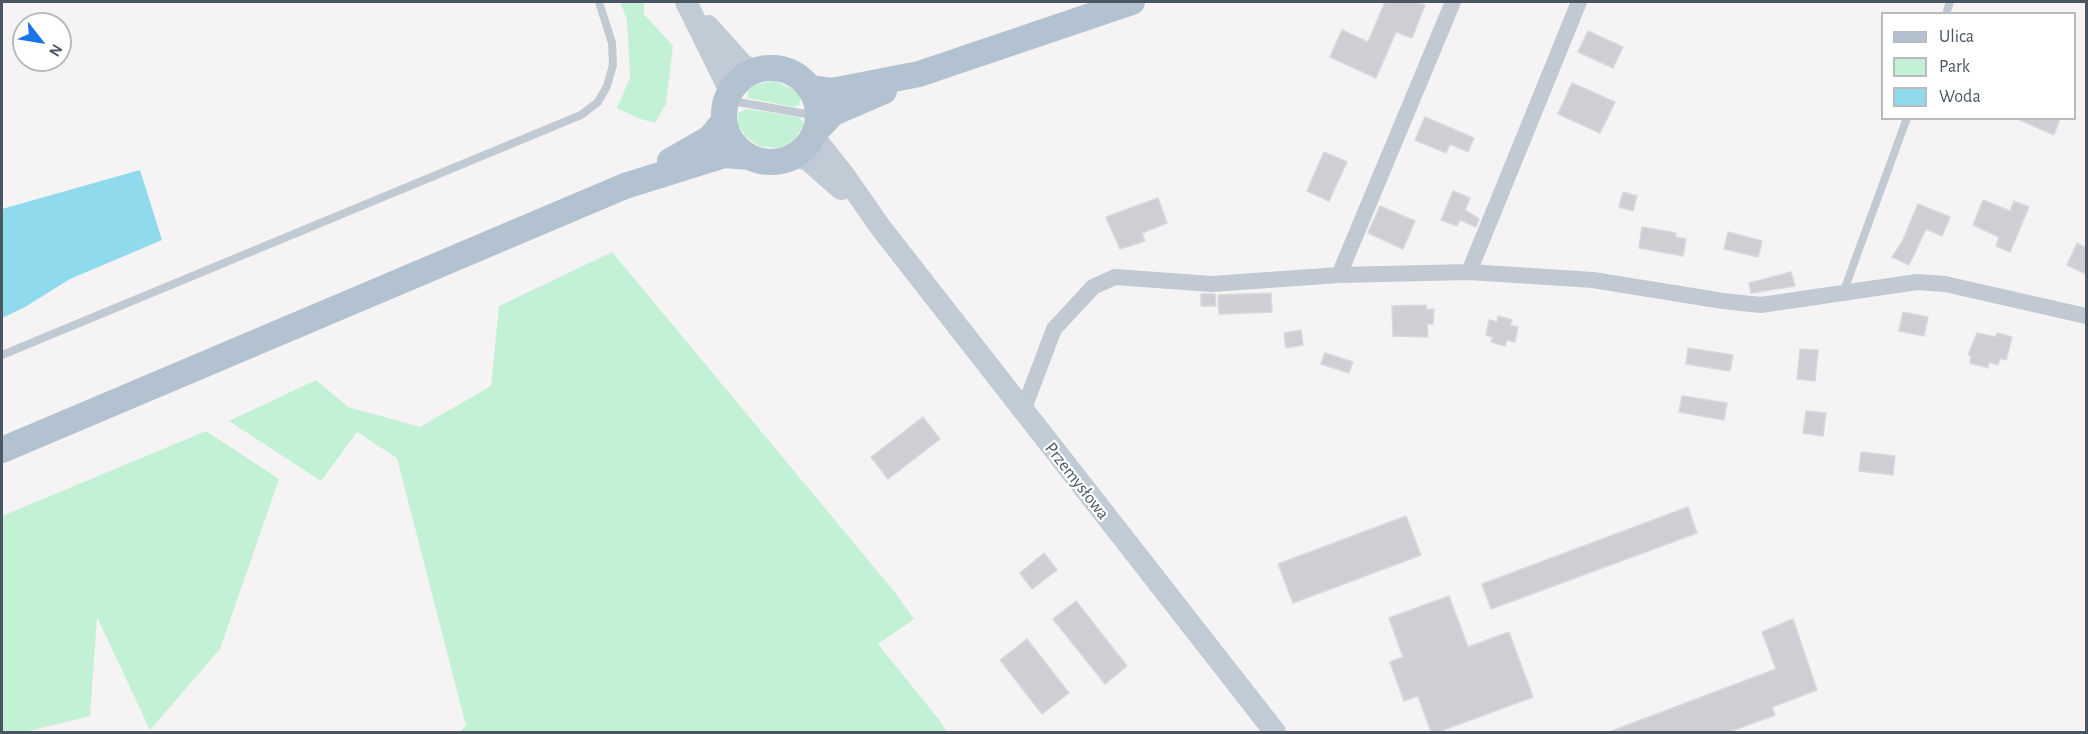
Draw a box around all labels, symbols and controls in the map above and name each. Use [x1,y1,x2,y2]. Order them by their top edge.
north arrow [12,12,72,72]
legend [1881,12,2076,120]
text: Ulica [1939,28,1974,46]
text: N [46,41,65,59]
text: Park [1939,58,1970,76]
text: Woda [1939,88,1981,106]
street label: Przemysłowa [1040,438,1114,524]

